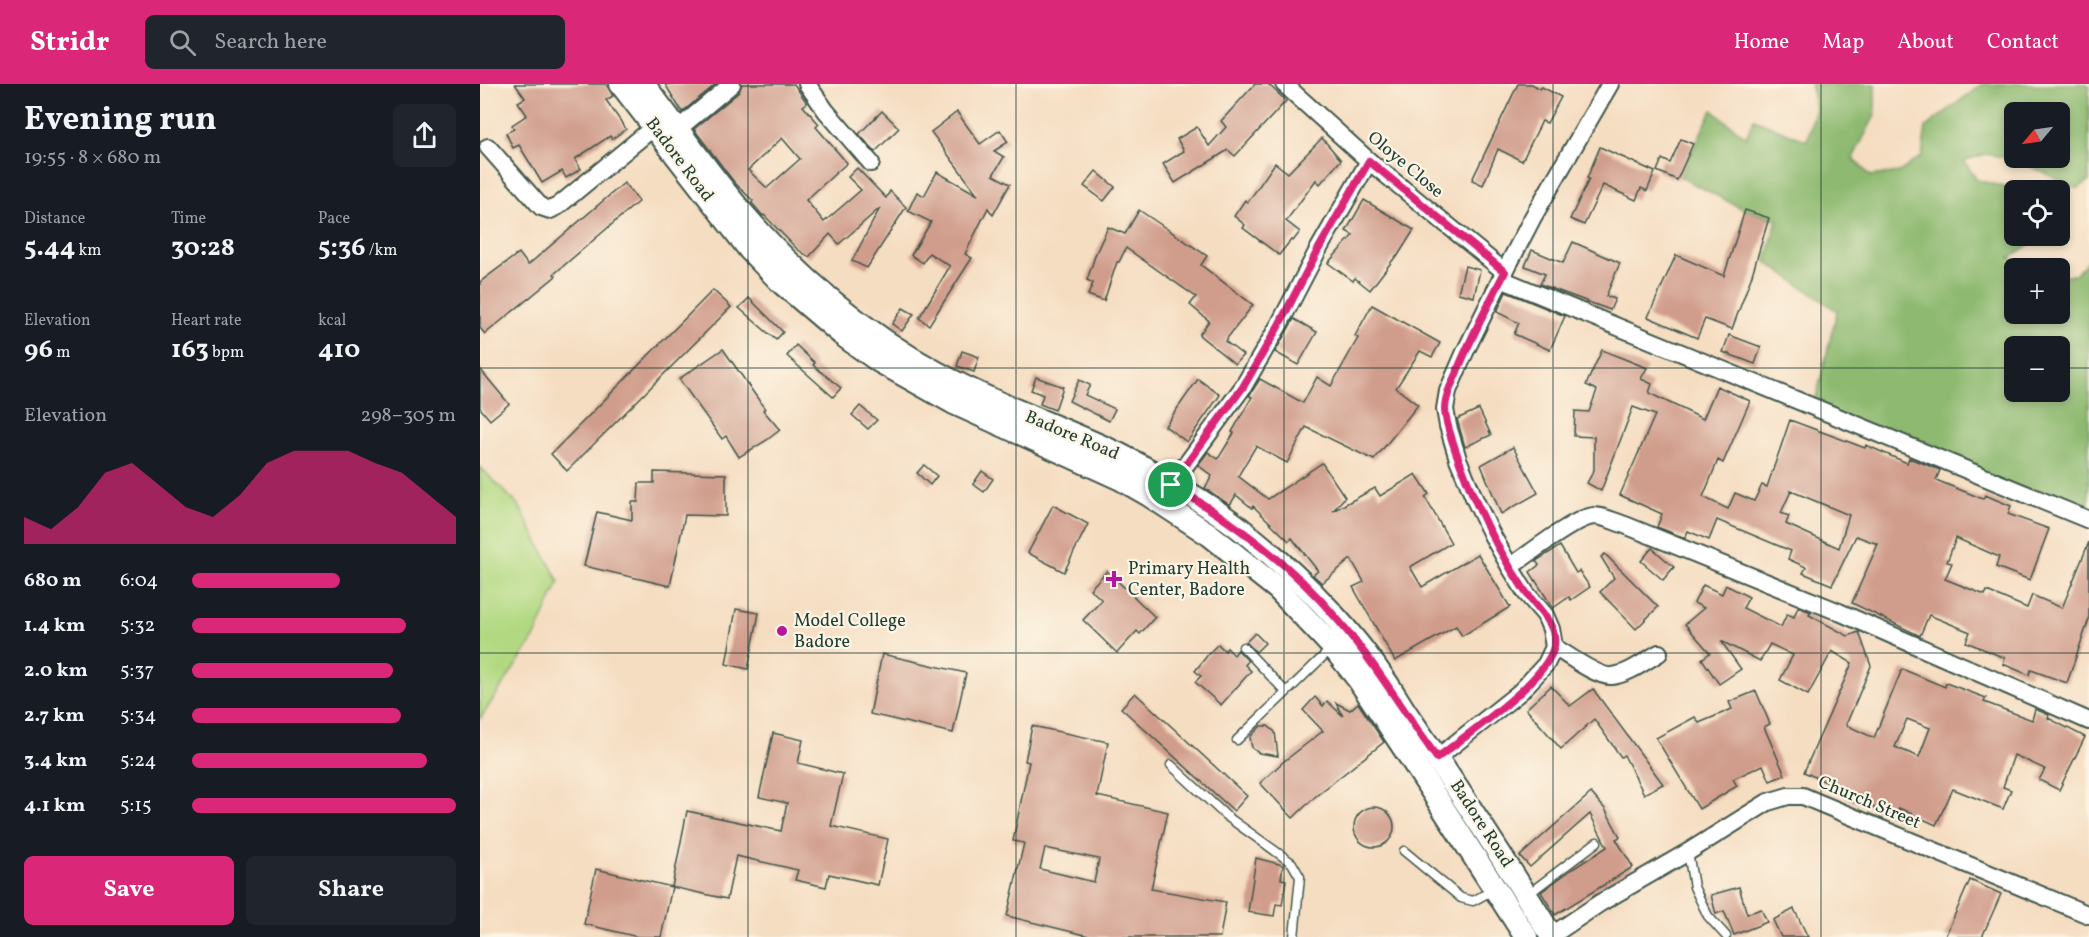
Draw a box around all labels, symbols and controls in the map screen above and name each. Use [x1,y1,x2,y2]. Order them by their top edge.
search box [145,15,565,69]
text: Stridr [30,23,109,62]
icon: search [166,26,199,59]
text: Search here [214,27,327,58]
text: Home [1734,28,1789,57]
text: Map [1822,28,1864,57]
text: About [1897,28,1954,57]
text: Contact [1987,28,2059,57]
text: Evening run [24,98,217,144]
north arrow [2004,102,2070,168]
map controls [2004,102,2070,402]
button: share [393,104,456,167]
street label: Badore Road [639,112,719,208]
street label: Oloye Close [1362,126,1448,204]
text: 19:55 · 8 × 680 m [24,144,161,172]
button: locate [2004,180,2070,246]
text: Distance [24,208,85,230]
text: Time [171,208,206,230]
text: Pace [318,208,350,230]
text: 5.44 [24,230,75,266]
text: 30:28 [171,230,235,266]
text: 5:36 [318,230,365,266]
text: km [75,240,102,262]
text: /km [365,240,397,262]
button: + [2004,258,2070,324]
text: Elevation [24,310,91,332]
text: Heart rate [171,310,242,332]
text: kcal [318,310,346,332]
text: 96 [24,332,53,368]
text: 163 [171,332,209,368]
text: 410 [318,332,360,368]
button: − [2004,336,2070,402]
text: m [53,342,71,364]
text: bpm [209,342,244,364]
text: Elevation [24,402,107,430]
text: 298–305 m [361,402,456,430]
street label: Badore Road [1021,405,1123,467]
pin [1145,459,1196,510]
icon: arrive [1154,468,1187,501]
place label: Primary Health Center, Badore [1128,557,1250,603]
text: 680 m [24,567,82,595]
text: 6:04 [120,567,158,595]
marker: Primary Health Center, Badore [1105,570,1123,588]
place label: Model College Badore [794,609,906,655]
text: 1.4 km [24,612,85,640]
text: 5:32 [120,612,155,640]
marker: Model College Badore [775,624,789,638]
text: 2.0 km [24,657,88,685]
text: 5:37 [120,657,154,685]
text: 2.7 km [24,702,85,730]
text: 5:34 [120,702,157,730]
text: 3.4 km [24,747,87,775]
text: 5:24 [120,747,156,775]
street label: Church Street [1814,770,1924,836]
street label: Badore Road [1443,775,1519,873]
text: 4.1 km [24,792,85,820]
text: 5:15 [120,792,152,820]
button: Save [24,856,234,925]
button: Share [246,856,456,925]

